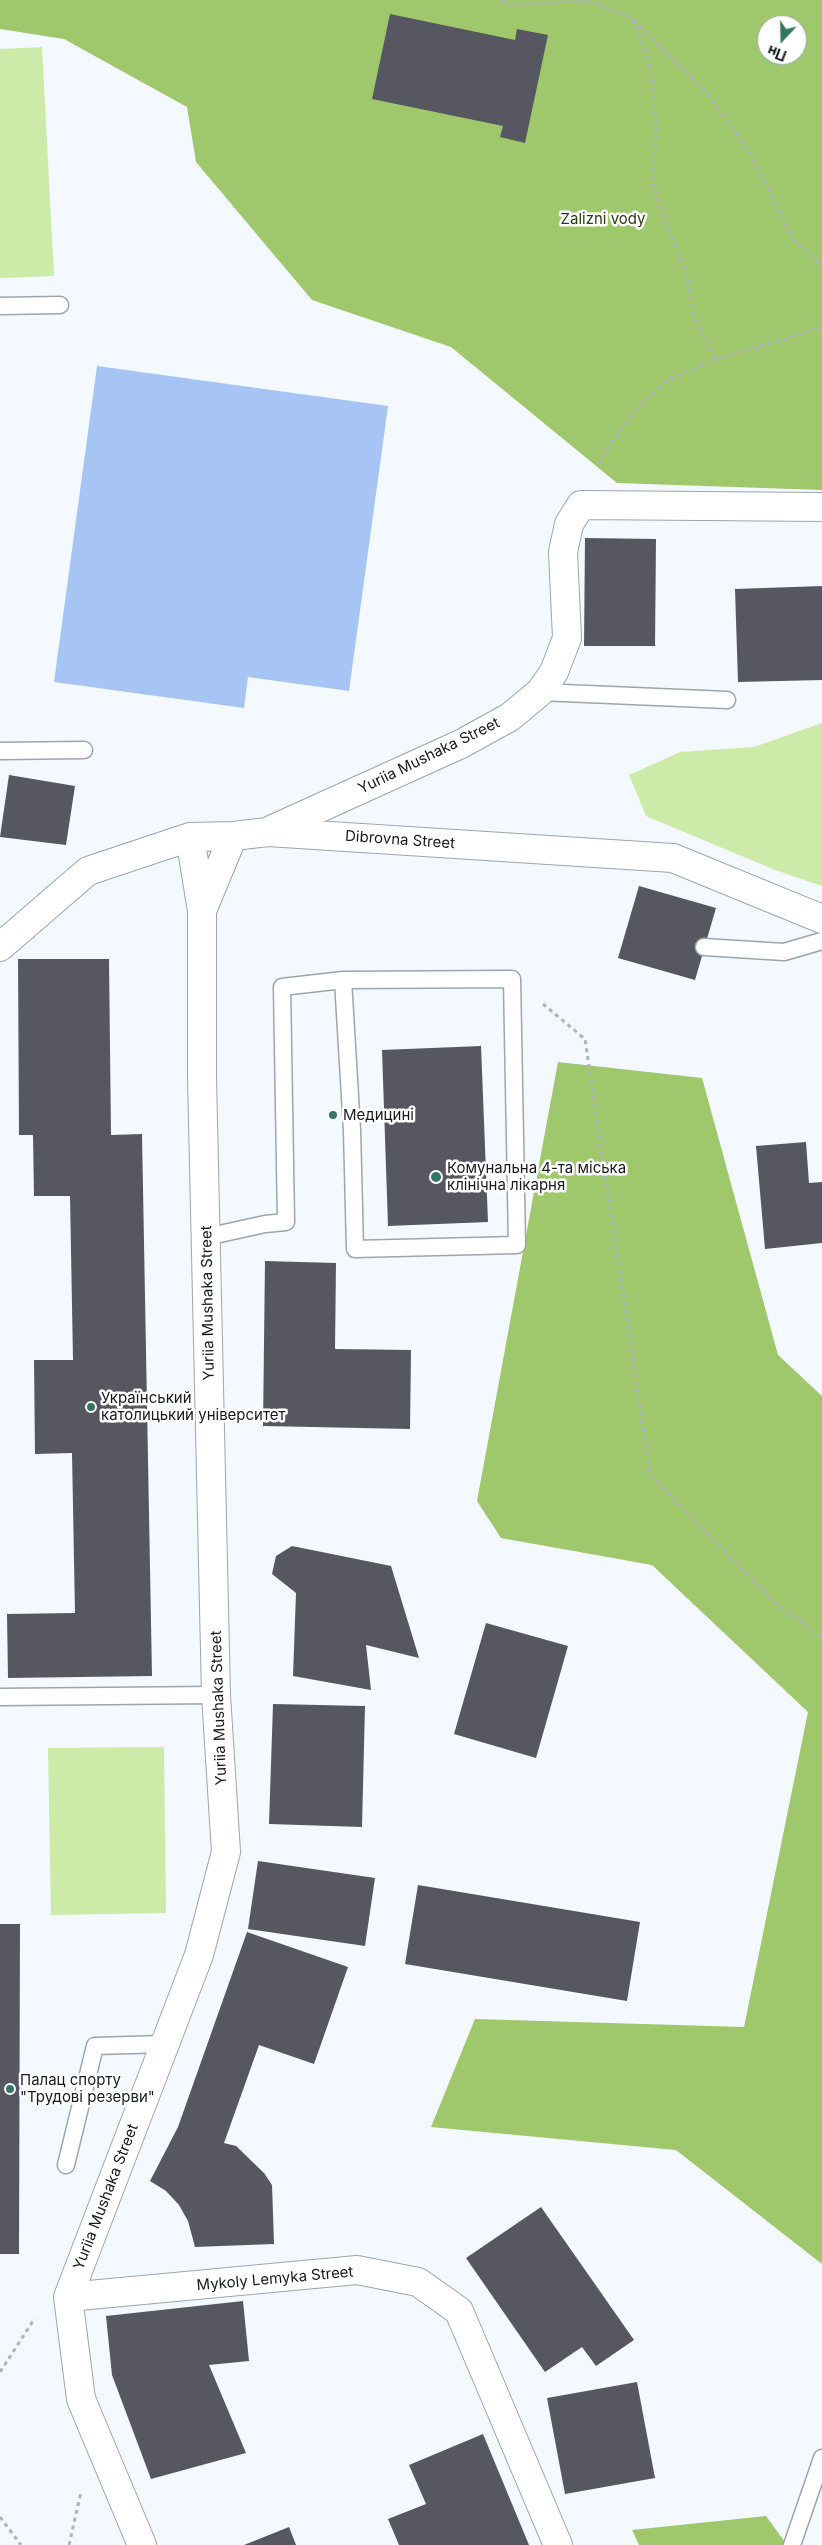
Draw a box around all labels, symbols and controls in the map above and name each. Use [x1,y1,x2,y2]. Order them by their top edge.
north arrow [757,15,807,65]
text: Пн [765,42,789,65]
park label: Zalizni vody [561,210,645,228]
street label: Yuriia Mushaka Street [355,714,503,798]
street label: Dibrovna Street [345,827,455,853]
place label: Медицині [343,1106,414,1124]
marker: Медицині [327,1109,339,1121]
place label: Комунальна 4-та міська клінічна лікарня [447,1159,626,1194]
marker: Комунальна 4-та міська клінічна лікарня [429,1170,443,1184]
street label: Yuriia Mushaka Street [198,1225,218,1381]
place label: Український католицький університет [101,1389,285,1424]
marker: Український католицький університет [85,1401,97,1413]
street label: Yuriia Mushaka Street [207,1630,231,1786]
place label: Палац спорту "Трудові резерви" [20,2071,155,2106]
marker: Палац спорту "Трудові резерви" [4,2083,16,2095]
street label: Yuriia Mushaka Street [70,2121,142,2273]
street label: Mykoly Lemyka Street [196,2263,354,2295]

